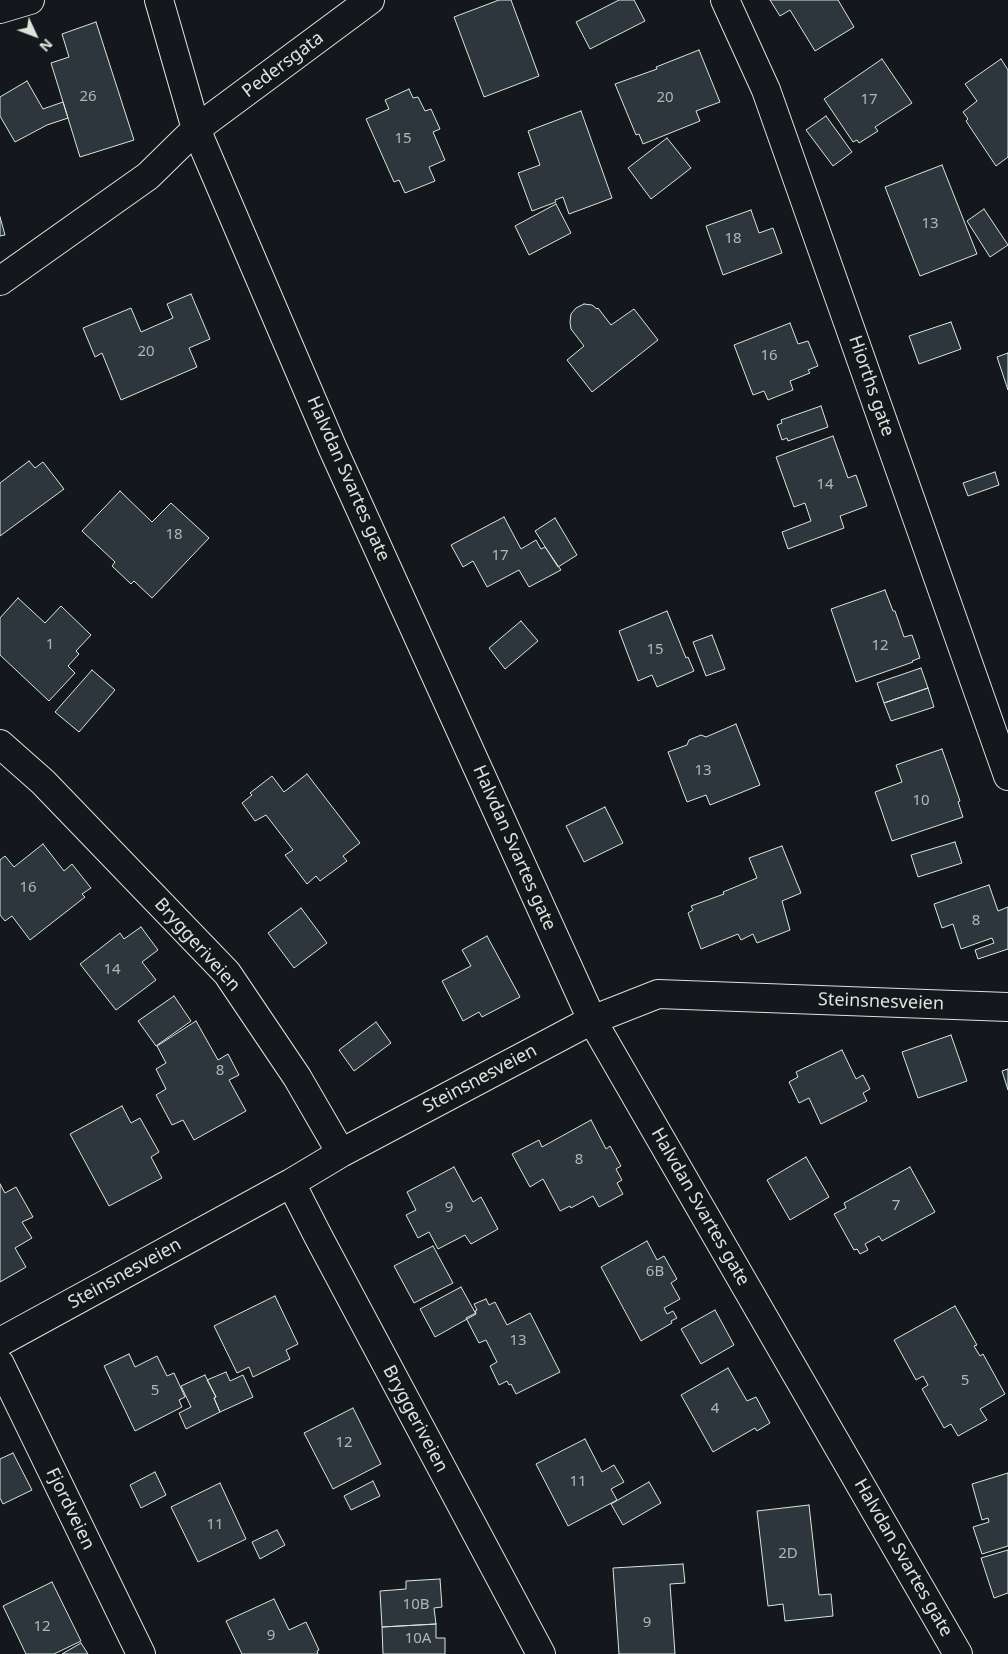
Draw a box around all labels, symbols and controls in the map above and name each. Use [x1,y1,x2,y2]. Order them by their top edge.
north arrow [10,10,60,60]
street label: Pedersgata [238,27,328,103]
text: N [36,35,57,56]
house number: 26 [79,88,97,106]
house number: 20 [656,89,674,107]
house number: 17 [860,91,878,109]
house number: 15 [394,130,412,148]
house number: 13 [921,215,939,233]
house number: 18 [724,230,742,248]
street label: Hiorths gate [844,333,898,439]
house number: 20 [137,343,155,361]
house number: 16 [760,347,778,365]
street label: Halvdan Svartes gate [302,393,394,565]
house number: 14 [816,476,834,494]
house number: 18 [165,526,183,544]
house number: 17 [491,547,509,565]
house number: 1 [46,636,54,654]
house number: 12 [871,637,889,655]
house number: 15 [646,641,664,659]
street label: Halvdan Svartes gate [468,762,560,934]
house number: 13 [694,762,712,780]
house number: 10 [912,792,930,810]
house number: 16 [19,879,37,897]
street label: Bryggeriveien [150,894,244,996]
house number: 8 [972,912,980,930]
house number: 14 [103,961,121,979]
street label: Steinsnesveien [818,989,944,1015]
street label: Steinsnesveien [419,1040,541,1118]
house number: 8 [216,1062,224,1080]
street label: Halvdan Svartes gate [646,1124,754,1290]
house number: 8 [575,1151,583,1169]
house number: 7 [892,1197,900,1215]
house number: 9 [445,1199,453,1217]
street label: Steinsnesveien [65,1234,185,1314]
house number: 6B [646,1263,664,1281]
house number: 13 [509,1332,527,1350]
street label: Bryggeriveien [378,1362,452,1476]
house number: 5 [961,1372,969,1390]
house number: 5 [151,1382,159,1400]
house number: 4 [711,1400,719,1418]
house number: 12 [335,1434,353,1452]
street label: Fjordveien [41,1465,99,1553]
house number: 11 [569,1473,587,1491]
street label: Halvdan Svartes gate [849,1475,957,1641]
house number: 11 [206,1516,224,1534]
house number: 2D [778,1545,798,1563]
house number: 10B [403,1596,429,1614]
house number: 9 [643,1614,651,1632]
house number: 12 [33,1618,51,1636]
house number: 9 [267,1627,275,1645]
house number: 10A [405,1630,431,1648]

